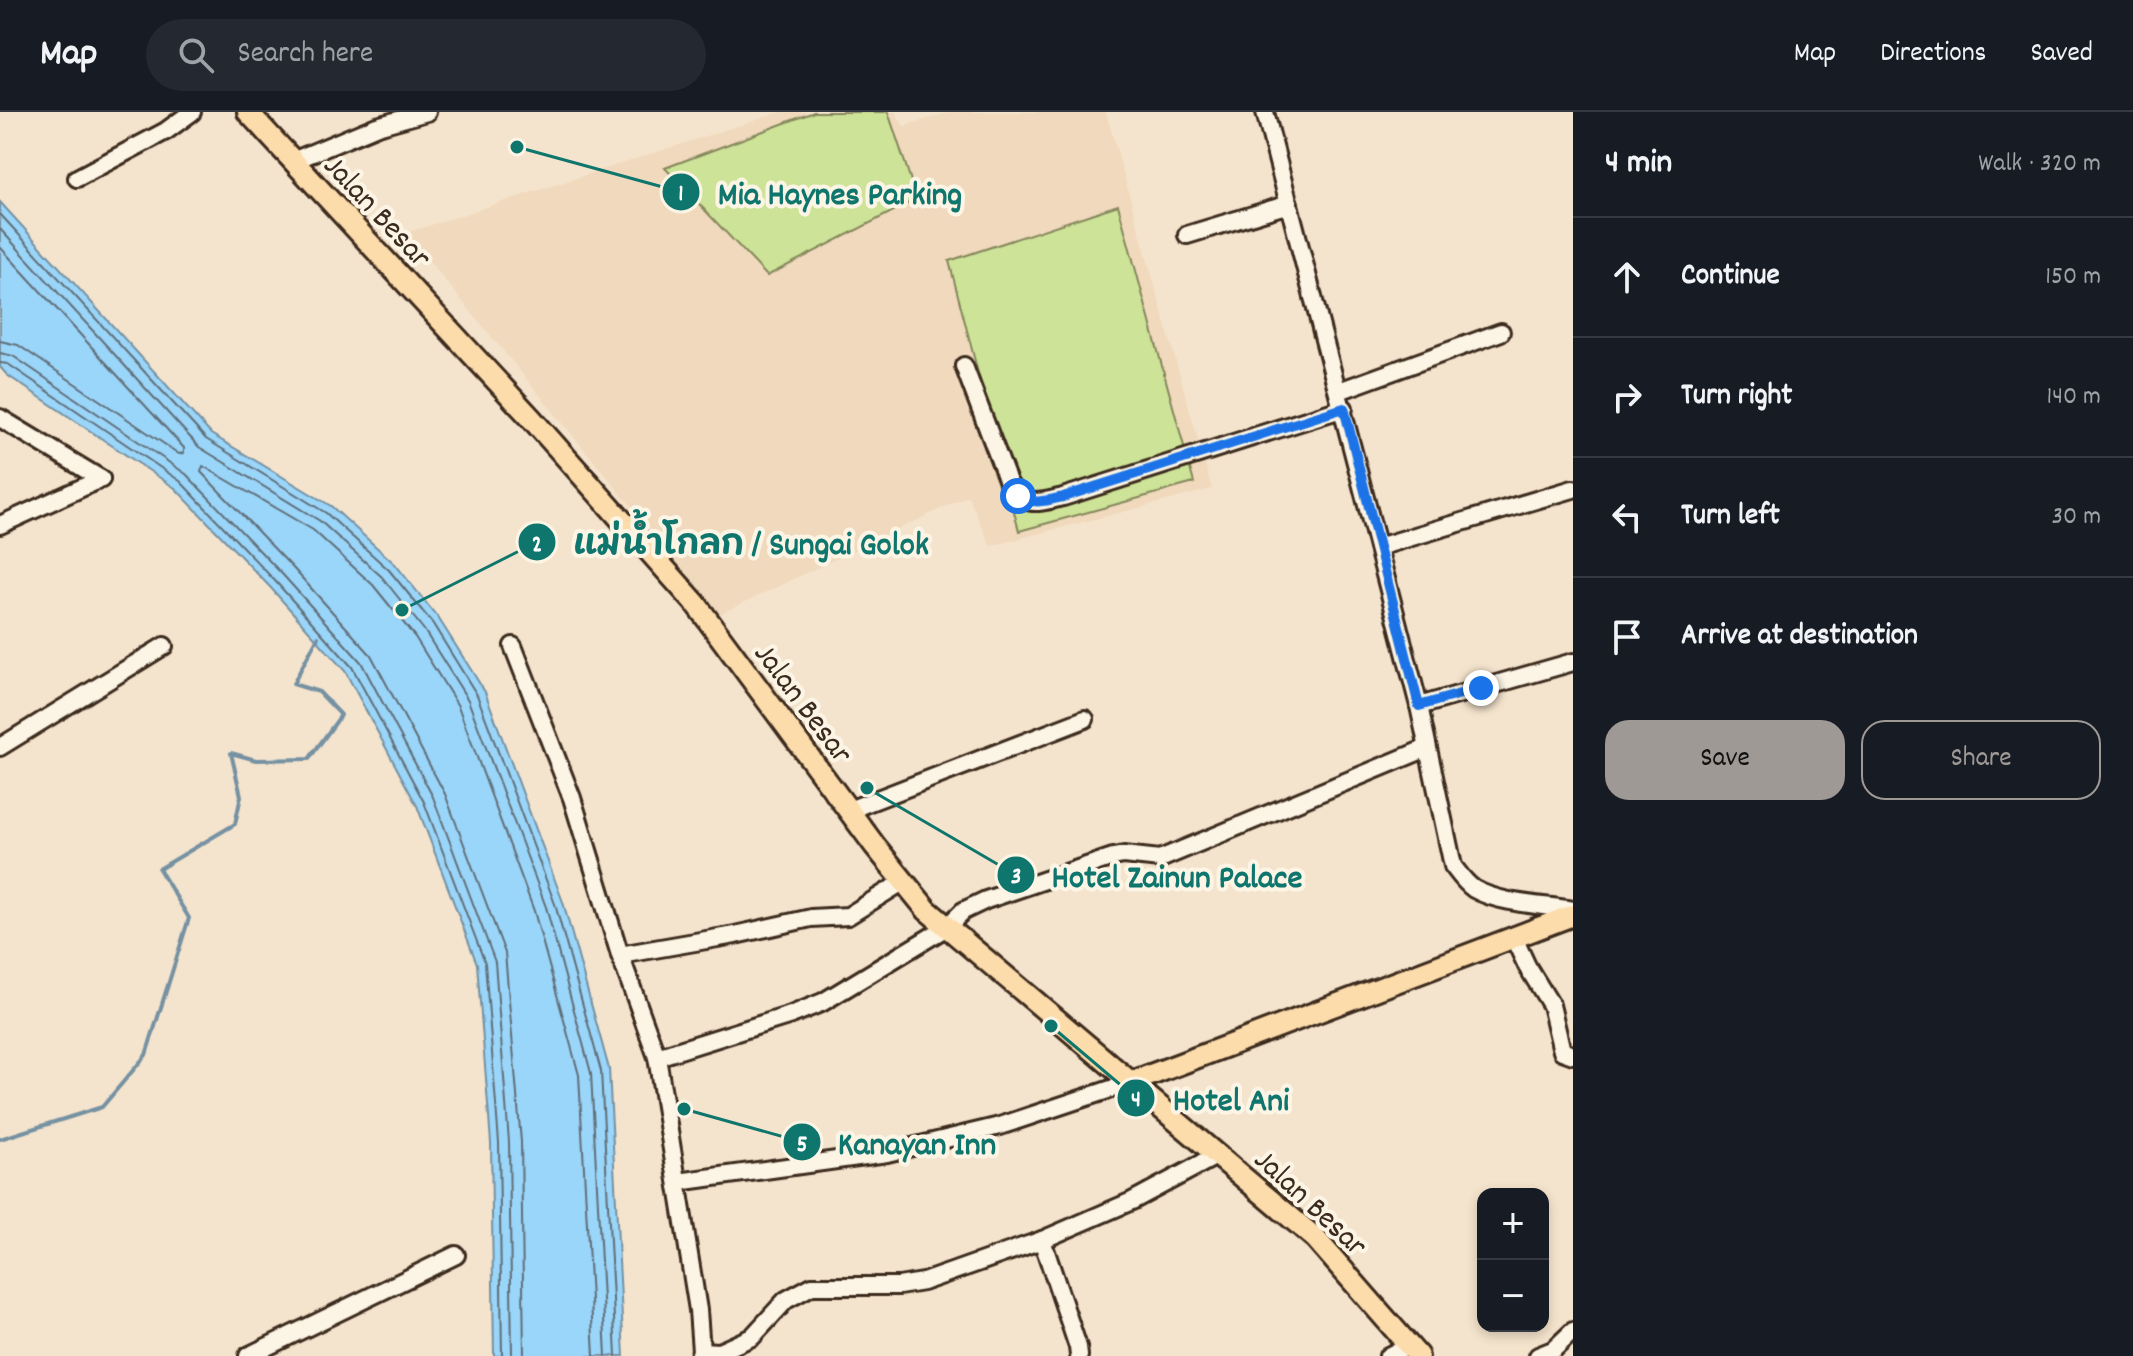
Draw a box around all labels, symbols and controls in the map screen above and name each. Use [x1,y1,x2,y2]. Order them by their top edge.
search box [146,19,706,91]
text: Map [40,28,98,83]
icon: search [174,33,218,77]
text: Search here [238,34,373,77]
text: Map [1794,35,1836,75]
text: Directions [1880,35,1986,75]
text: Saved [2030,35,2093,75]
text: 4 min [1605,140,1672,189]
street label: Jalan Besar [310,146,440,281]
text: Walk · 320 m [1978,146,2101,183]
callout: Mia Haynes Parking [661,163,978,221]
text: Mia Haynes Parking [718,173,962,222]
text: 1 [678,178,684,212]
icon: ahead [1605,255,1649,299]
text: Continue [1681,256,1780,299]
text: 150 m [2045,259,2101,296]
icon: right [1605,375,1649,419]
text: Turn right [1681,376,1792,419]
text: 140 m [2047,379,2101,416]
route start [1000,478,1036,514]
icon: left [1605,495,1649,539]
text: Turn left [1681,496,1780,539]
text: 30 m [2051,499,2101,536]
text: แม่น้ำโกลก / Sungai Golok [573,508,929,572]
callout: แม่น้ำโกลก / Sungai Golok [517,513,945,571]
text: 2 [532,529,542,563]
icon: arrive [1605,615,1649,659]
text: Arrive at destination [1681,616,1918,659]
street label: Jalan Besar [740,635,862,775]
route end [1463,670,1499,706]
button: Save [1605,720,1845,800]
button: Share [1861,720,2101,800]
callout: Hotel Zainun Palace [996,846,1319,904]
text: Hotel Zainun Palace [1052,856,1303,905]
text: 3 [1011,861,1021,895]
callout: Hotel Ani [1116,1069,1305,1127]
text: Hotel Ani [1173,1079,1290,1128]
text: 4 [1131,1084,1141,1118]
callout: Kanayan Inn [782,1113,1012,1171]
text: Kanayan Inn [838,1123,996,1172]
text: 5 [796,1129,808,1163]
street label: Jalan Besar [1241,1140,1376,1270]
map controls [1477,1188,1549,1332]
button: + [1477,1188,1549,1260]
button: − [1477,1260,1549,1332]

